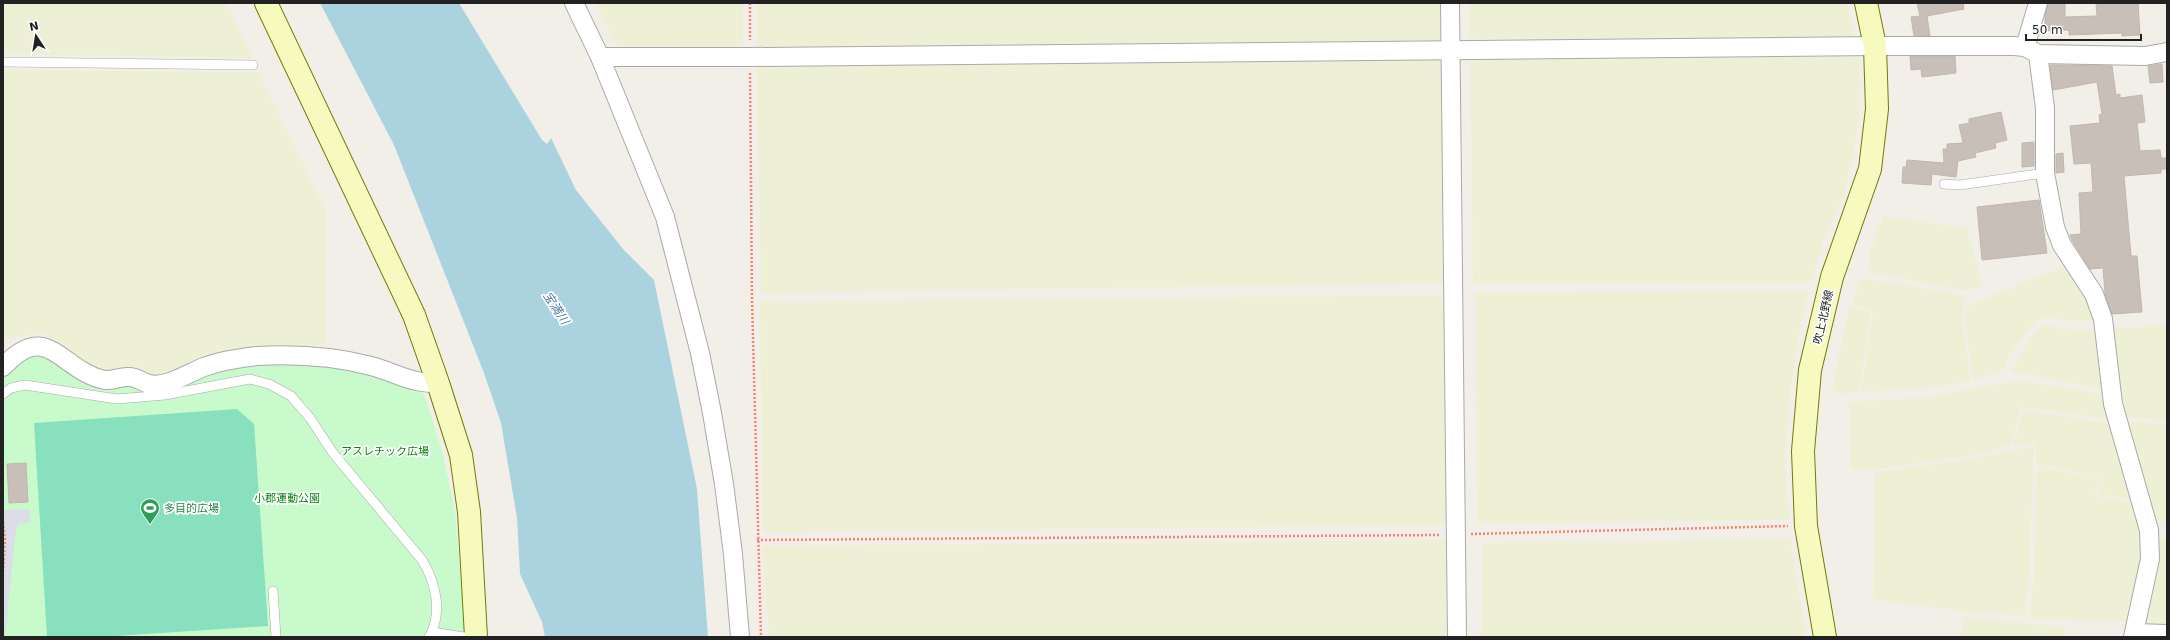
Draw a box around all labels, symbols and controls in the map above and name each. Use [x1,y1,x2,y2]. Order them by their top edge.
north arrow [16,16,56,56]
scale bar [2026,16,2141,42]
text: N [28,19,40,34]
text: 50 m [2032,23,2063,37]
water label: 宝満川 [540,289,573,329]
street label: 吹上北野線 [1811,289,1836,345]
park label: アスレチック広場 [341,445,429,458]
park label: 小郡運動公園 [254,492,320,505]
sports icon: 多目的広場 [139,497,161,525]
place label: 多目的広場 [164,502,219,515]

